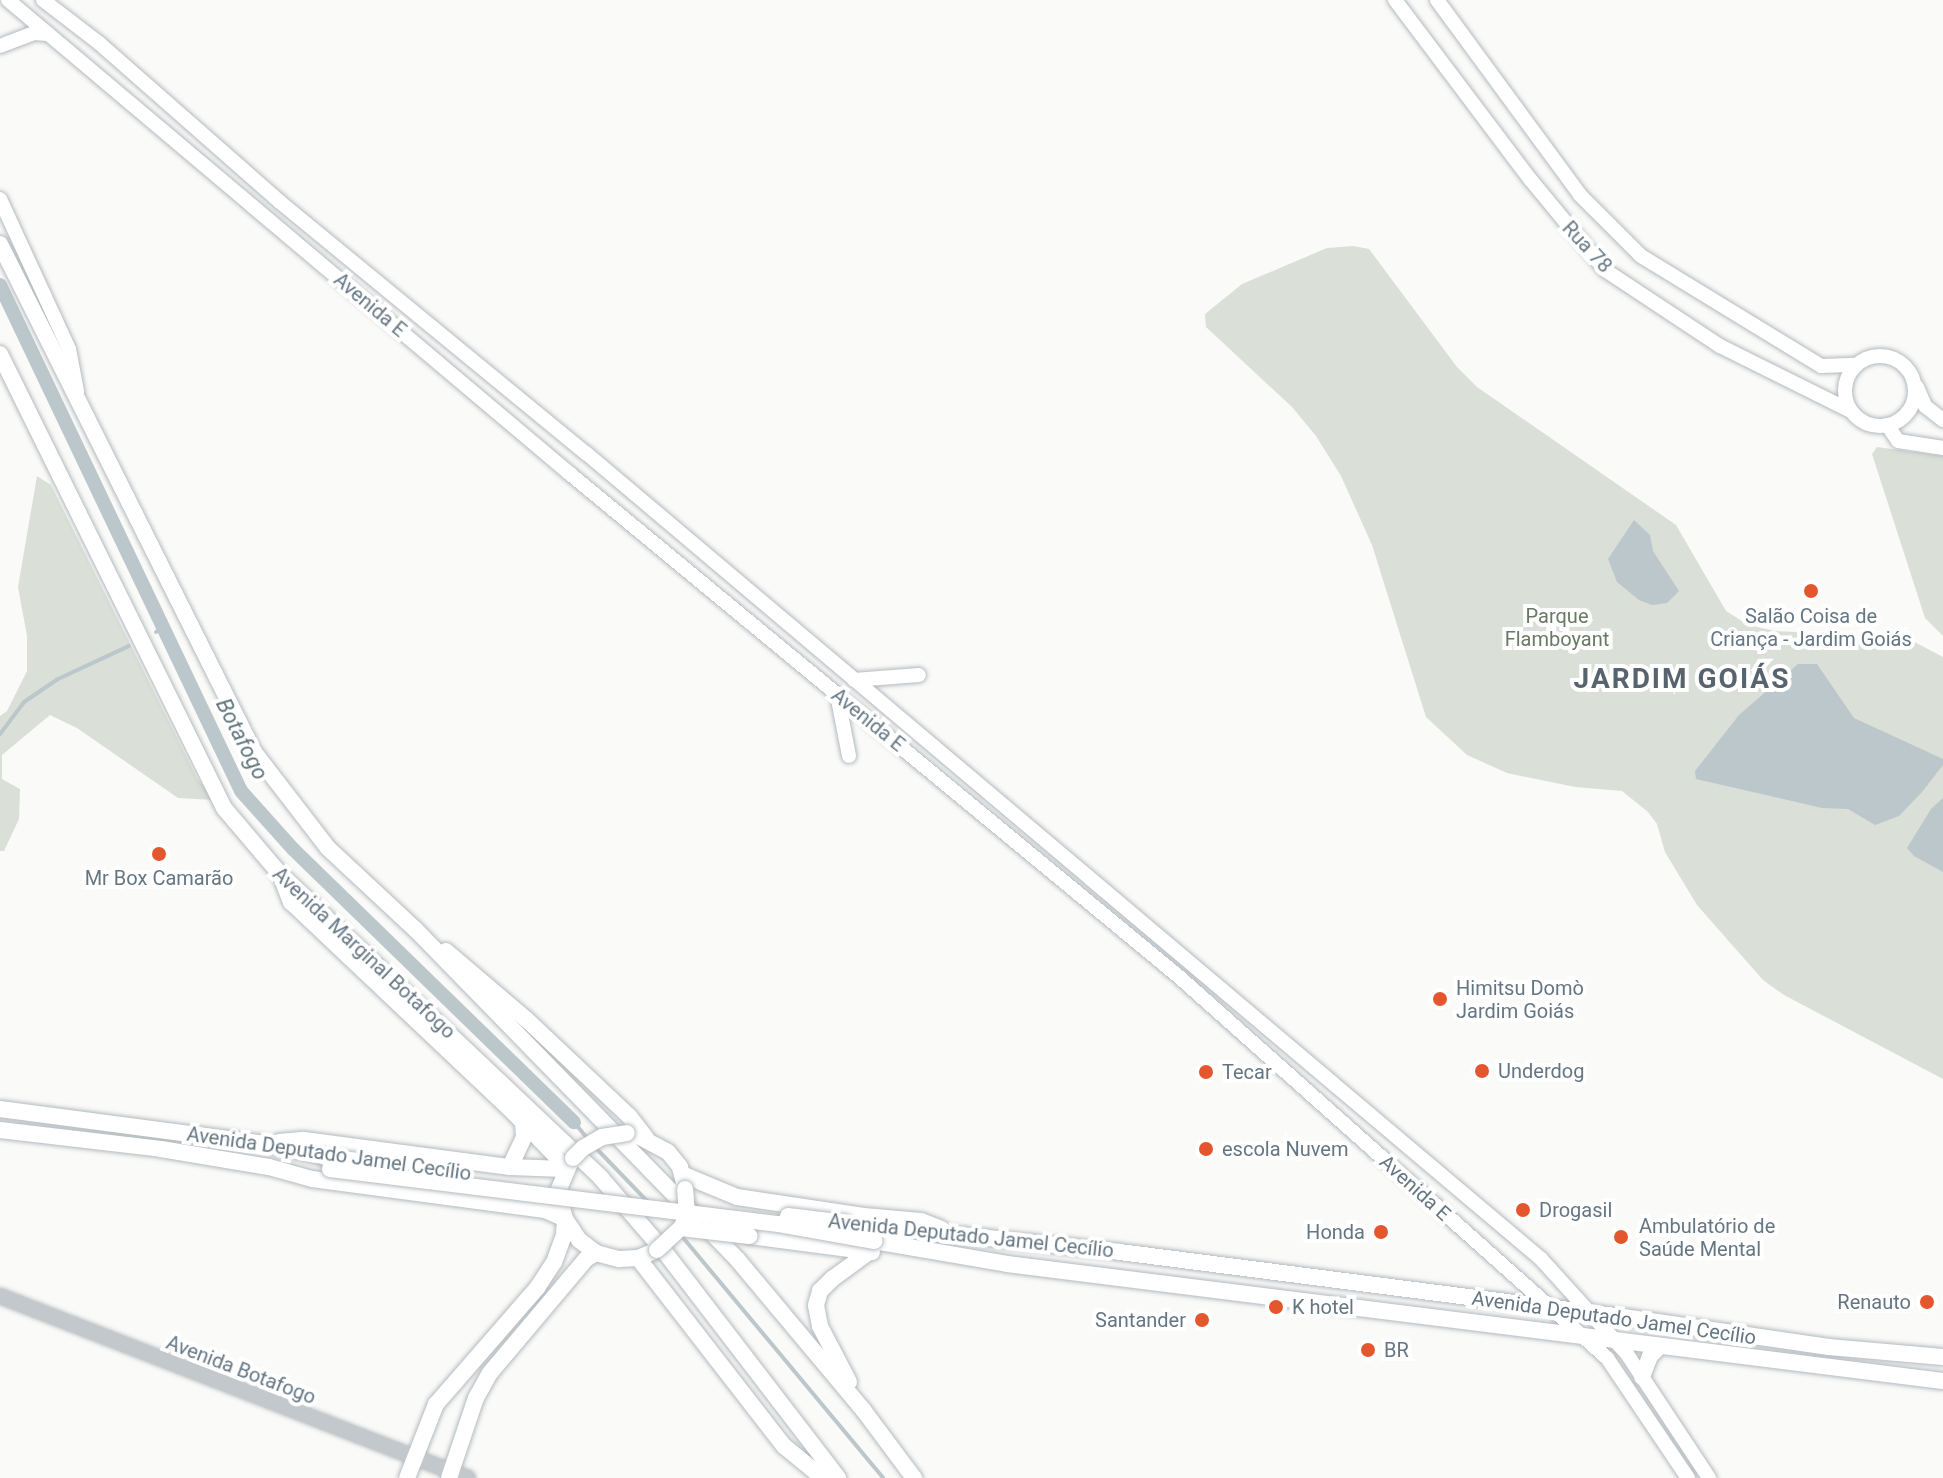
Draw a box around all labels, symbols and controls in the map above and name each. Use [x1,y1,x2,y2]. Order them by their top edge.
street label: Rua 78 [1557,216,1617,278]
street label: Avenida E [329,268,411,342]
marker: Salão Coisa de Criança - Jardim Goiás [1802,582,1820,600]
park label: Parque Flamboyant [1505,604,1609,651]
place label: Salão Coisa de Criança - Jardim Goiás [1710,604,1912,651]
district label: JARDIM GOIÁS [1574,662,1790,696]
street label: Avenida E [827,683,909,757]
water label: Botafogo [210,694,274,784]
marker: Mr Box Camarão [150,845,168,863]
street label: Avenida Marginal Botafogo [268,862,460,1044]
place label: Mr Box Camarão [85,866,233,890]
place label: Himitsu Domò Jardim Goiás [1456,976,1584,1023]
marker: Himitsu Domò Jardim Goiás [1431,990,1449,1008]
place label: Underdog [1498,1059,1584,1083]
place label: Tecar [1222,1060,1272,1084]
marker: Underdog [1473,1062,1491,1080]
marker: Tecar [1197,1063,1215,1081]
street label: Avenida Deputado Jamel Cecílio [185,1122,473,1186]
place label: escola Nuvem [1222,1137,1349,1161]
marker: escola Nuvem [1197,1140,1215,1158]
street label: Avenida E [1375,1150,1455,1226]
place label: Drogasil [1539,1198,1612,1222]
marker: Drogasil [1514,1201,1532,1219]
street label: Avenida Deputado Jamel Cecílio [827,1209,1115,1263]
place label: Ambulatório de Saúde Mental [1639,1214,1775,1261]
place label: Honda [1306,1220,1365,1244]
marker: Honda [1372,1223,1390,1241]
marker: Ambulatório de Saúde Mental [1610,1226,1632,1248]
street label: Avenida Deputado Jamel Cecílio [1470,1286,1758,1350]
place label: Renauto [1837,1290,1911,1314]
marker: Renauto [1918,1293,1936,1311]
place label: K hotel [1292,1295,1354,1319]
marker: K hotel [1267,1298,1285,1316]
place label: Santander [1095,1308,1186,1332]
marker: Santander [1193,1311,1211,1329]
street label: Avenida Botafogo [163,1330,319,1410]
place label: BR [1384,1338,1409,1362]
marker: BR [1359,1341,1377,1359]

